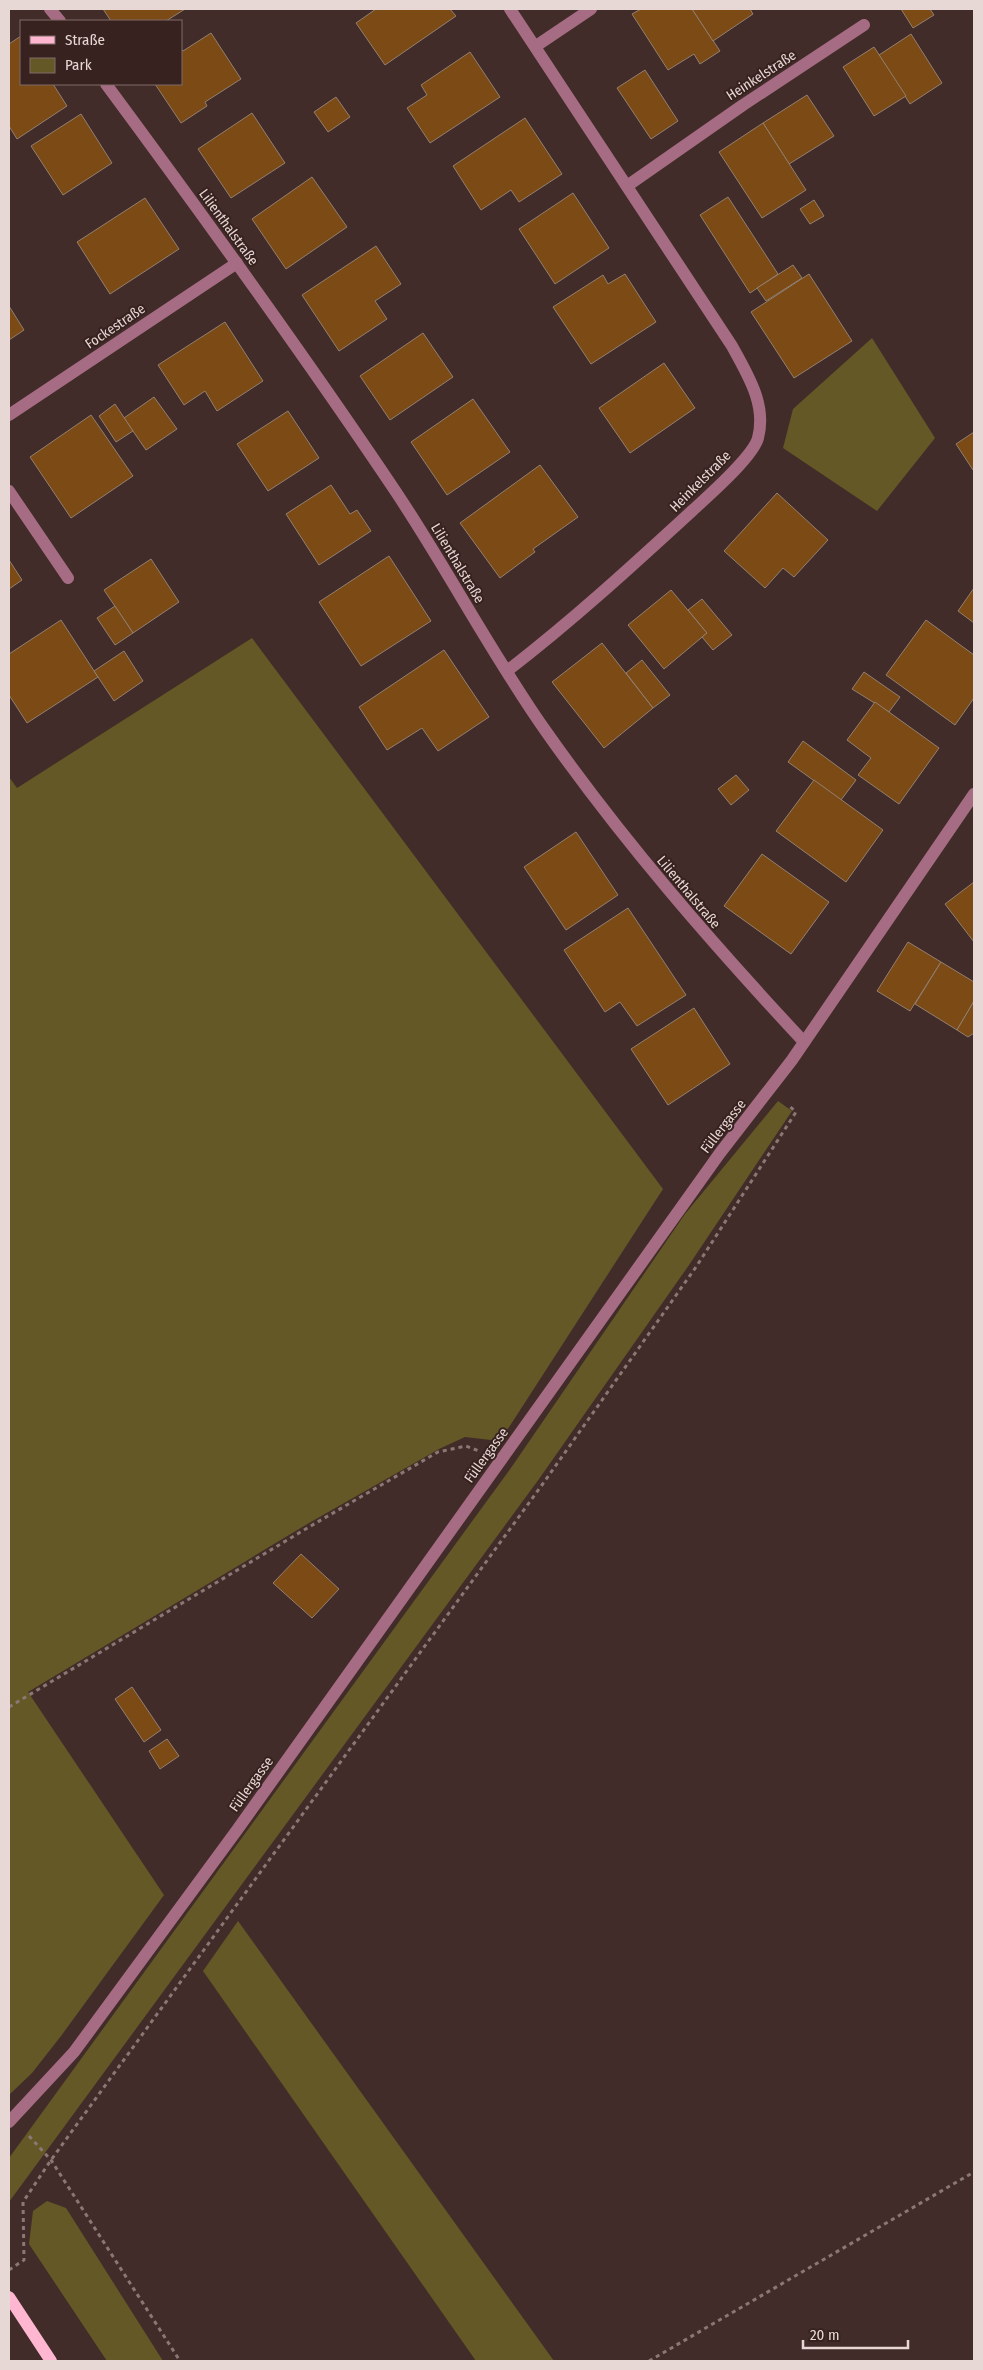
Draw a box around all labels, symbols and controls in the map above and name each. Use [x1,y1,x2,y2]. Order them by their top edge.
legend [20,20,182,85]
text: Straße [65,31,105,49]
street label: Heinkelstraße [723,47,799,104]
text: Park [65,56,92,74]
street label: Lilienthalstraße [195,186,262,269]
street label: Fockestraße [82,300,149,353]
street label: Heinkelstraße [666,447,735,516]
street label: Lilienthalstraße [427,520,488,606]
street label: Lilienthalstraße [653,852,724,932]
street label: Füllergasse [697,1096,750,1157]
street label: Füllergasse [461,1424,512,1486]
street label: Füllergasse [226,1753,277,1815]
scale bar [803,2318,908,2350]
text: 20 m [810,2326,840,2344]

